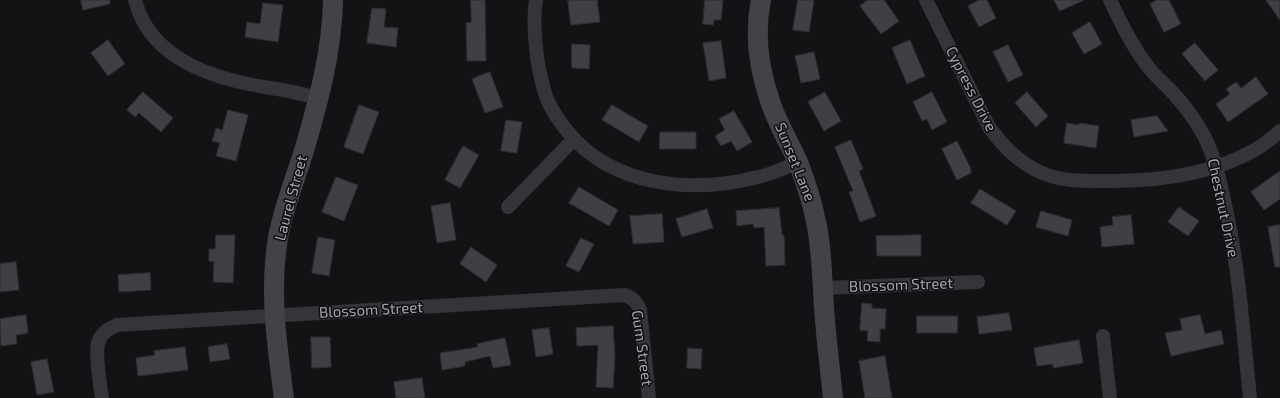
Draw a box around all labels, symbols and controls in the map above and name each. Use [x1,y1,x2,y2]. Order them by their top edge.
street label: Cypress Drive [942,43,1000,135]
street label: Sunset Lane [771,120,819,204]
street label: Laurel Street [271,153,311,243]
street label: Chestnut Drive [1204,157,1242,259]
street label: Blossom Street [849,274,953,296]
street label: Blossom Street [318,298,424,322]
street label: Gum Street [628,309,656,387]

